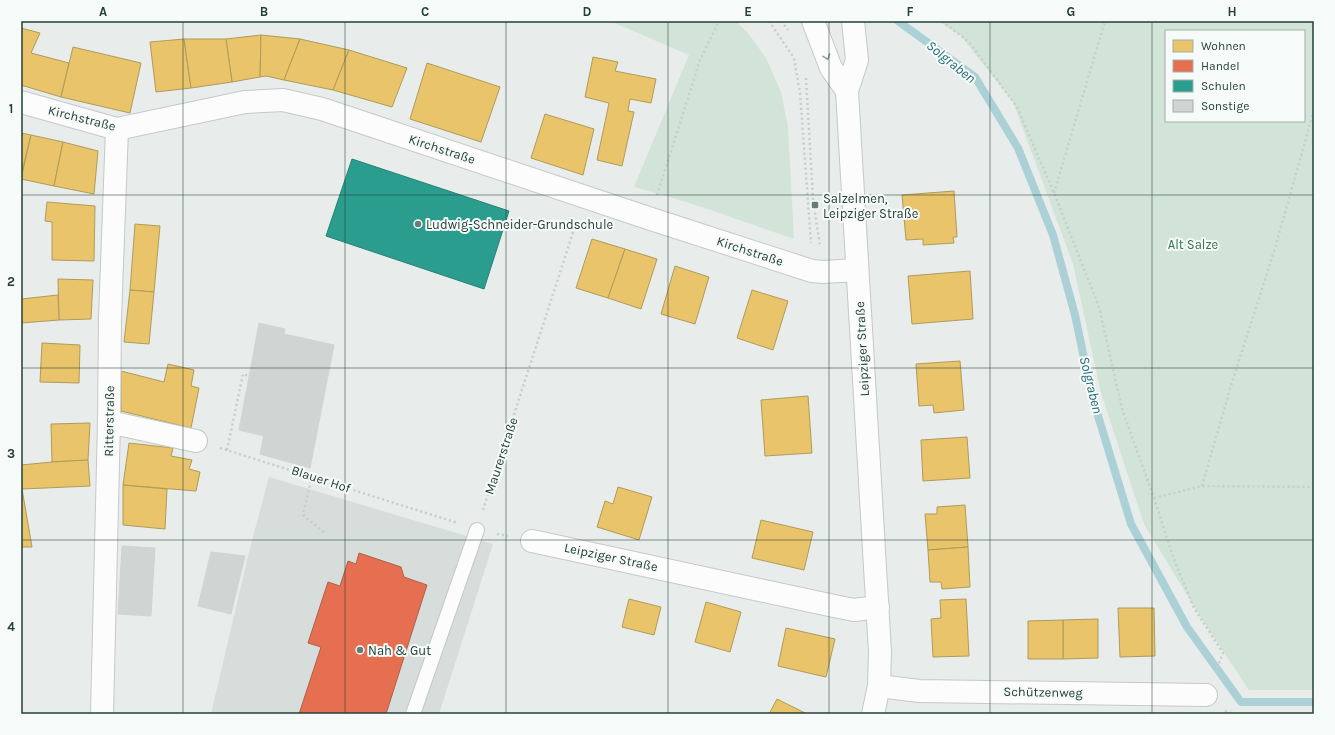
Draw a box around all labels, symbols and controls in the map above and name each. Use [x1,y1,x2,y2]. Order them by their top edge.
text: A [99,4,107,19]
text: B [260,4,268,19]
text: C [421,4,429,19]
text: D [583,4,592,19]
text: E [744,4,752,19]
text: F [906,4,914,19]
text: G [1067,4,1075,19]
text: H [1227,4,1237,19]
legend [1165,30,1305,122]
water label: Solgraben [923,37,979,87]
text: Wohnen [1201,39,1246,53]
one-way arrow [822,54,830,61]
text: Handel [1201,59,1240,73]
text: Schulen [1201,79,1246,93]
text: Sonstige [1201,99,1249,113]
text: 1 [9,101,13,116]
street label: Kirchstraße [47,102,118,134]
street label: Kirchstraße [407,131,478,167]
place label: Salzelmen, Leipziger Straße [823,191,919,221]
marker: Salzelmen, Leipziger Straße [810,200,820,210]
place label: Ludwig-Schneider-Grundschule [426,217,614,232]
marker: Ludwig-Schneider-Grundschule [413,219,423,229]
street label: Kirchstraße [715,233,786,269]
park label: Alt Salze [1168,237,1219,252]
text: 2 [7,274,15,289]
street label: Leipziger Straße [852,301,872,397]
water label: Solgraben [1076,355,1106,415]
street label: Ritterstraße [101,385,117,457]
street label: Maurerstraße [481,415,521,497]
text: 3 [7,446,15,461]
street label: Blauer Hof [289,462,353,496]
street label: Leipziger Straße [563,540,659,574]
text: 4 [7,619,15,634]
place label: Nah & Gut [368,643,431,658]
marker: Nah & Gut [355,645,365,655]
street label: Schützenweg [1003,684,1083,700]

